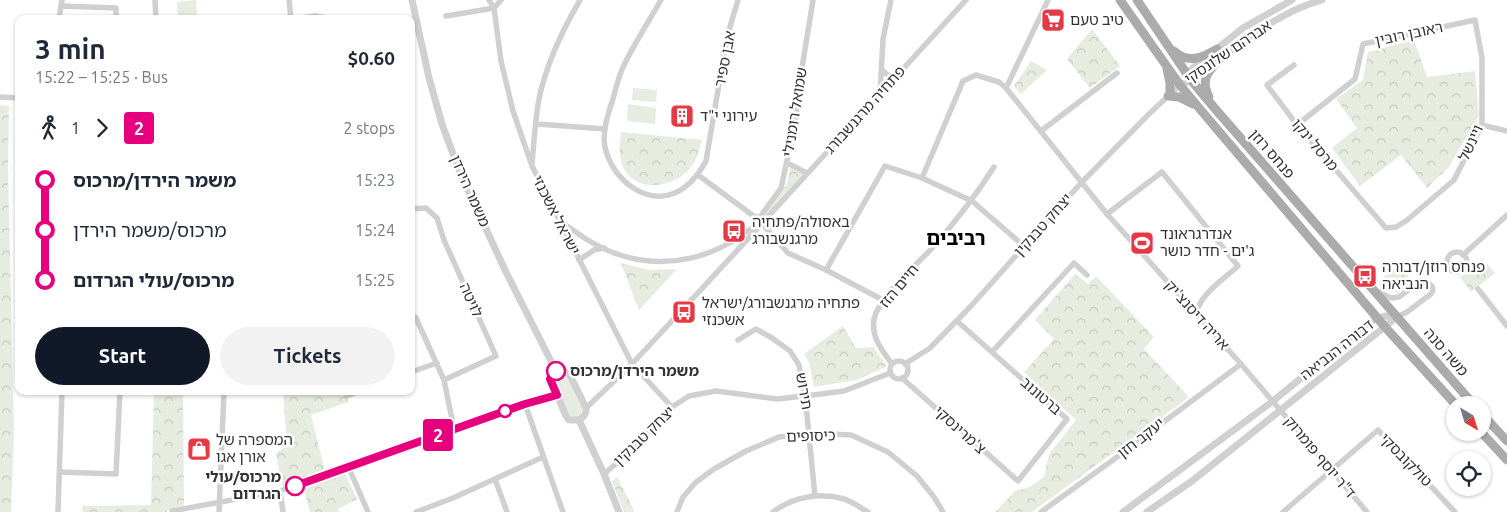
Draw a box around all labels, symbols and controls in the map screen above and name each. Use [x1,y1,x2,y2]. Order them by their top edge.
supermarket icon: טיב טעם [1040,7,1066,33]
place label: טיב טעם [1070,11,1124,28]
street label: אברהם שלונסקי [1181,16,1274,87]
street label: ראובן רובין [1373,18,1444,49]
street label: אבן ספיר [711,29,738,88]
text: 3 min [35,33,106,64]
text: $0.60 [347,47,395,69]
street label: פתחיה מרגנשבורג [821,62,908,157]
street label: שמואל רומנילי [779,66,810,158]
text: 15:22 – 15:25 · Bus [35,68,168,86]
building icon: עירוני י"ד [669,103,695,129]
place label: עירוני י"ד [700,107,757,124]
icon: walk [35,114,63,142]
icon: forward [88,114,116,142]
street label: מרסל ינקו [1289,115,1342,174]
text: 2 [134,118,144,138]
text: 1 [71,119,80,137]
text: 2 stops [343,119,395,137]
street label: ויינשל [1455,122,1486,164]
street label: פנחס רוזן [1246,125,1298,182]
street label: משמר הירדן [447,152,494,229]
text: משמר הירדן/מרכוס [73,169,236,191]
text: 15:23 [355,171,395,189]
street label: ישראל אשכנזי [529,172,584,257]
street label: יצחק טבנקין [1010,190,1075,259]
place label: באסולה/פתחיה מרגנשבורג [752,213,850,247]
bus stop icon: באסולה/פתחיה מרגנשבורג [721,218,747,244]
text: מרכוס/משמר הירדן [73,219,227,241]
text: 15:24 [355,221,395,239]
place label: אנדרגראונד ג'ים - חדר כושר [1160,225,1255,259]
district label: רביבים [926,226,986,249]
sports icon: אנדרגראונד ג'ים - חדר כושר [1129,230,1155,256]
place label: פנחס רוזן/דבורה הנביאה [1382,258,1485,292]
street label: חיים הזז [876,261,922,311]
bus stop icon: פנחס רוזן/דבורה הנביאה [1352,263,1378,289]
text: מרכוס/עולי הגרדום [73,269,234,291]
text: 15:25 [355,271,395,289]
street label: אריה דיסנצ'יק [1162,276,1233,353]
street label: לויטה [456,280,487,320]
place label: פתחיה מרגנשבורג/ישראל אשכנזי [702,294,860,328]
bus stop icon: פתחיה מרגנשבורג/ישראל אשכנזי [671,299,697,325]
street label: דבורה הנביאה [1297,316,1377,383]
street label: משה סנה [1421,324,1472,379]
button: Start [35,327,210,385]
button: Tickets [220,327,395,385]
marker: משמר הירדן/מרכוס [546,361,566,381]
place label: משמר הירדן/מרכוס [570,362,699,379]
street label: תירוש [793,371,816,411]
street label: ברטונוב [1017,373,1066,418]
north arrow [1446,396,1491,441]
map controls [1446,396,1491,496]
street label: יצחק טבנקין [610,402,678,469]
street label: צ'מרינסקי [931,402,990,457]
unlabelled marker [498,404,512,418]
street label: ד"ר יוסף פומרוק [1281,412,1359,501]
street label: יעקב חזן [1114,414,1167,461]
line badge: 2 [422,419,454,451]
text: 2 [433,425,443,445]
street label: כיסופים [786,426,836,445]
street label: טולקובסקי [1377,430,1436,490]
place label: המספרה של אורן אגו [216,431,293,465]
shop icon: המספרה של אורן אגו [186,436,212,462]
button: locate [1446,451,1491,496]
place label: מרכוס/עולי הגרדום [205,468,281,502]
marker: מרכוס/עולי הגרדום [285,476,305,496]

